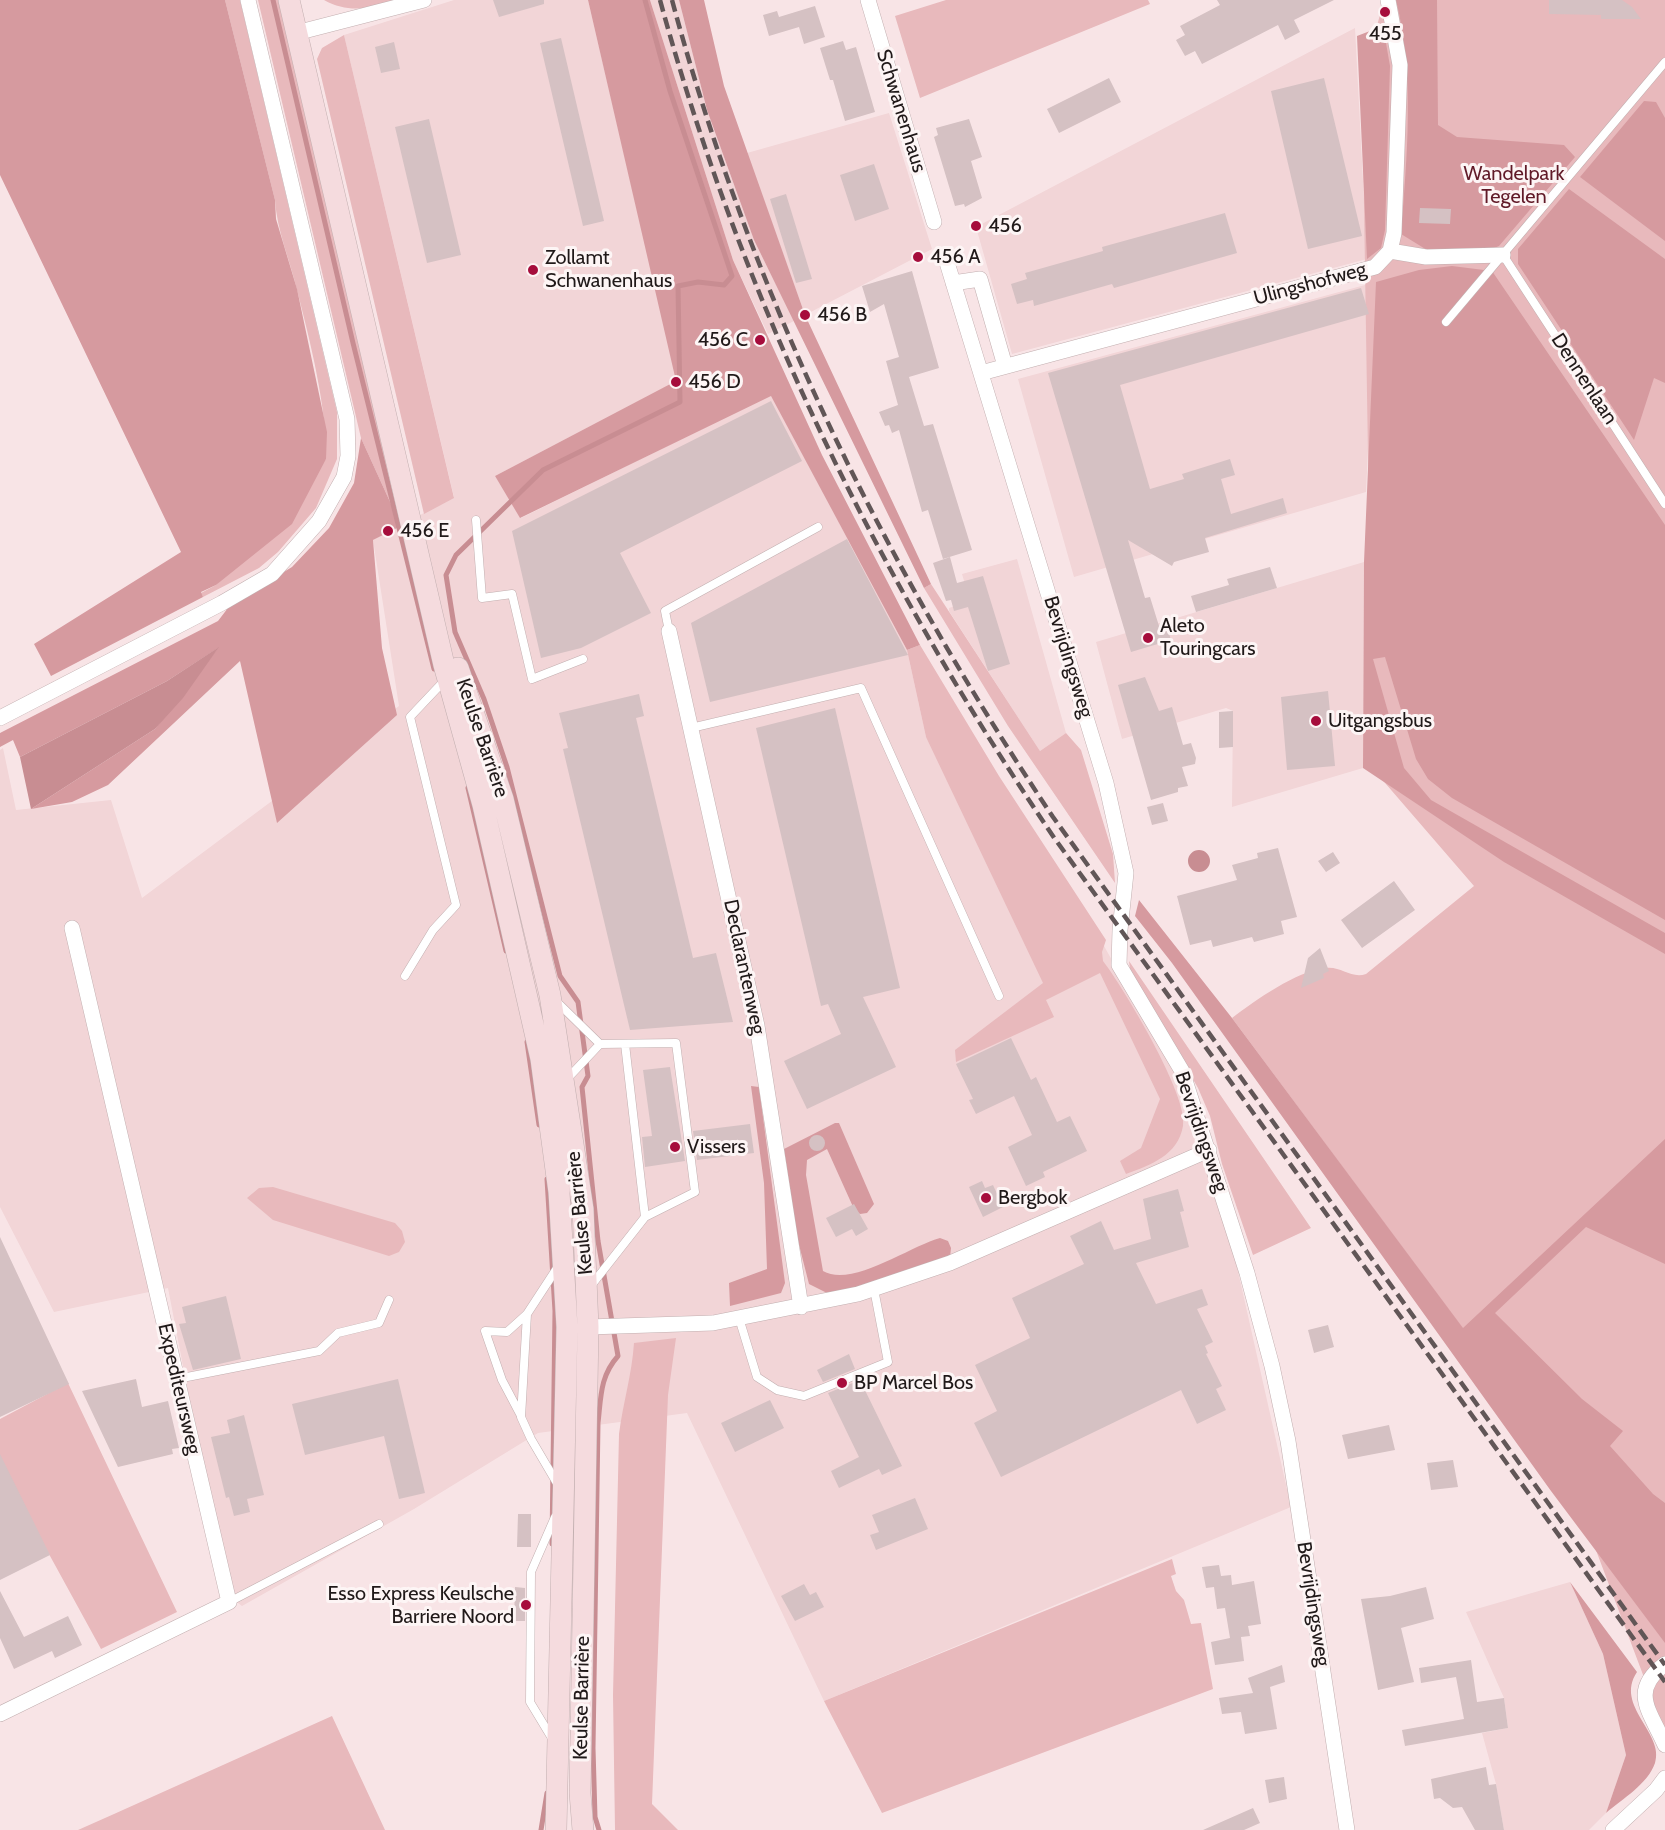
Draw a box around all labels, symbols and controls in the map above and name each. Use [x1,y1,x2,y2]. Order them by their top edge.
marker: 455 [1378,5,1392,19]
place label: 455 [1368,22,1402,46]
street label: Schwanenhaus [871,47,931,175]
park label: Wandelpark Tegelen [1464,162,1564,209]
place label: 456 [988,214,1022,238]
marker: 456 [969,219,983,233]
place label: 456 A [930,245,981,269]
place label: Zollamt Schwanenhaus [545,246,672,293]
marker: 456 A [911,250,925,264]
street label: Ulingshofweg [1251,257,1369,311]
marker: Zollamt Schwanenhaus [526,263,540,277]
place label: 456 B [817,303,867,327]
marker: 456 B [798,308,812,322]
place label: 456 C [697,328,748,352]
street label: Dennenlaan [1546,329,1622,429]
marker: 456 C [753,333,767,347]
place label: 456 D [688,370,741,394]
marker: 456 D [669,375,683,389]
place label: 456 E [400,519,449,543]
marker: 456 E [381,524,395,538]
street label: Bevrijdingsweg [1038,593,1098,721]
place label: Aleto Touringcars [1160,614,1256,661]
marker: Aleto Touringcars [1141,631,1155,645]
street label: Keulse Barrière [450,675,514,801]
place label: Uitgangsbus [1328,709,1432,733]
marker: Uitgangsbus [1309,714,1323,728]
street label: Declarantenweg [718,897,770,1037]
street label: Bevrijdingsweg [1169,1068,1233,1196]
place label: Vissers [687,1135,746,1159]
marker: Vissers [668,1140,682,1154]
street label: Keulse Barrière [562,1150,598,1276]
place label: Bergbok [998,1186,1067,1210]
marker: Bergbok [979,1191,993,1205]
street label: Expediteursweg [152,1321,206,1457]
place label: BP Marcel Bos [854,1371,973,1395]
marker: BP Marcel Bos [835,1376,849,1390]
street label: Bevrijdingsweg [1291,1540,1335,1668]
place label: Esso Express Keulsche Barriere Noord [327,1582,514,1629]
marker: Esso Express Keulsche Barriere Noord [519,1598,533,1612]
street label: Keulse Barrière [569,1636,595,1760]

